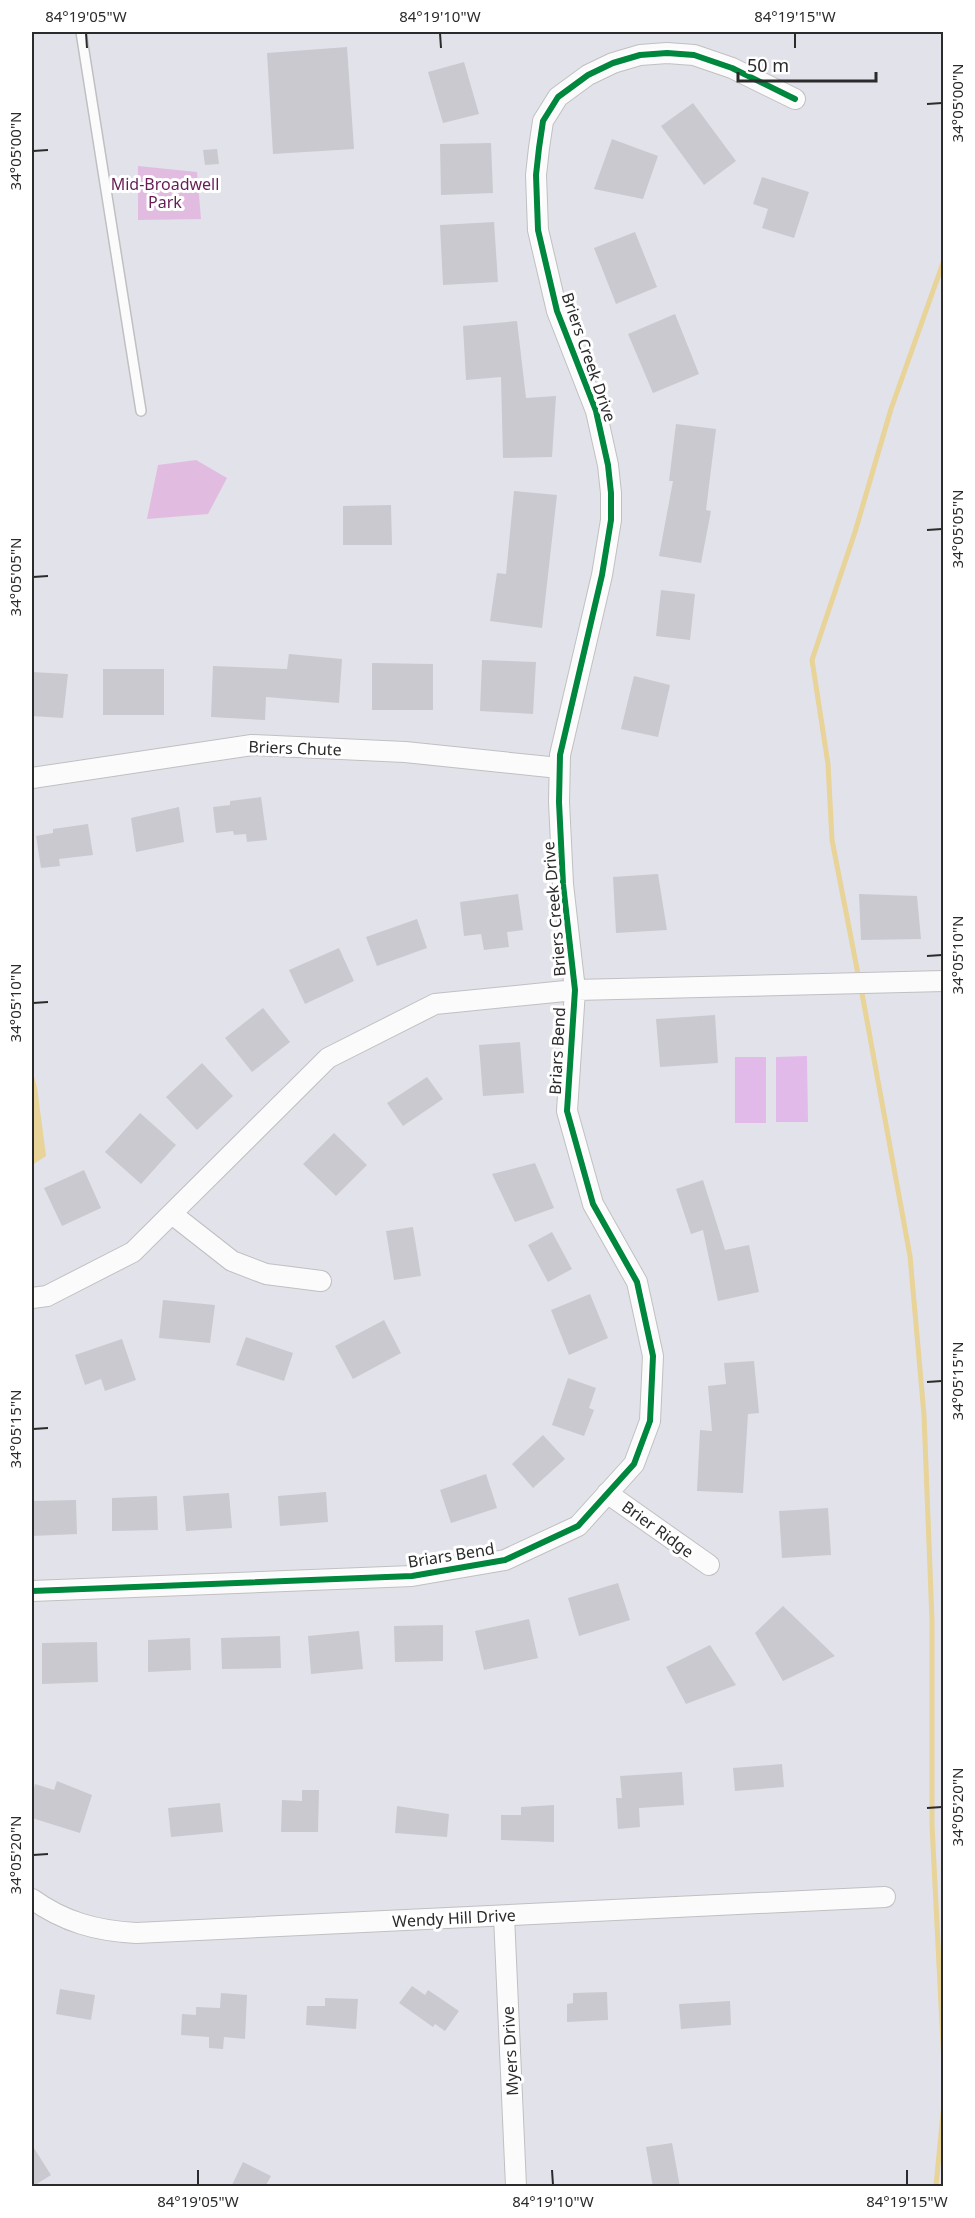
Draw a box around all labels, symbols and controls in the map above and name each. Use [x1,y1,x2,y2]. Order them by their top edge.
text: 84°19'05"W [45,6,127,26]
text: 84°19'10"W [399,6,481,26]
text: 84°19'15"W [754,6,836,26]
scale bar [738,45,876,83]
text: 50 m [747,53,789,77]
text: 34°05'00"N [947,64,967,142]
text: 34°05'00"N [5,112,25,190]
park label: Mid-Broadwell Park [111,173,219,213]
street label: Briers Creek Drive [557,289,621,425]
text: 34°05'05"N [947,490,967,568]
text: 34°05'05"N [5,538,25,616]
street label: Briers Chute [248,735,342,761]
street label: Briers Creek Drive [537,841,571,977]
text: 34°05'10"N [947,916,967,994]
text: 34°05'10"N [5,964,25,1042]
street label: Briars Bend [544,1007,570,1095]
text: 34°05'15"N [947,1342,967,1420]
text: 34°05'15"N [5,1390,25,1468]
street label: Brier Ridge [618,1495,698,1563]
street label: Briars Bend [406,1537,496,1573]
text: 34°05'20"N [947,1768,967,1846]
text: 34°05'20"N [5,1816,25,1894]
street label: Wendy Hill Drive [392,1904,516,1932]
street label: Myers Drive [497,2006,523,2096]
text: 84°19'05"W [157,2191,239,2211]
text: 84°19'10"W [512,2191,594,2211]
text: 84°19'15"W [866,2191,948,2211]

